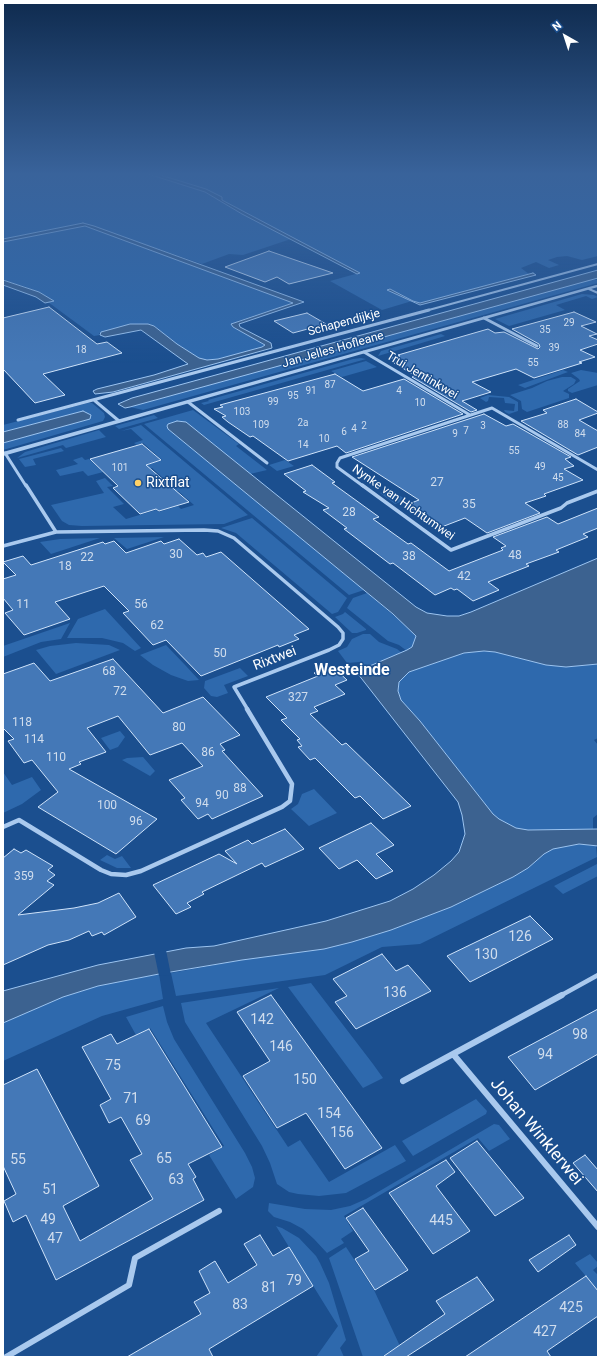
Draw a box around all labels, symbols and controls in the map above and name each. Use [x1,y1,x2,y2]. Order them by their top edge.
north arrow [545,16,585,56]
text: N [550,19,564,34]
street label: Schapendijkje [306,306,382,340]
house number: 29 [563,317,575,329]
house number: 35 [539,324,551,336]
street label: Jan Jelles Hofleane [280,329,386,371]
house number: 39 [548,342,560,354]
house number: 18 [75,344,87,356]
street label: Trui Jentinkwei [384,349,460,403]
house number: 55 [527,357,539,369]
house number: 87 [324,379,336,391]
house number: 91 [305,385,317,397]
house number: 4 [396,385,402,397]
house number: 95 [287,390,299,402]
house number: 99 [267,396,279,408]
house number: 10 [414,397,426,409]
house number: 103 [234,406,250,418]
house number: 2a [297,417,309,429]
house number: 109 [253,419,269,431]
house number: 88 [557,419,569,431]
house number: 2 [361,420,367,432]
house number: 3 [480,420,486,432]
house number: 4 [351,423,357,435]
house number: 7 [463,425,469,437]
house number: 6 [341,426,347,438]
house number: 9 [452,428,458,440]
house number: 84 [574,428,586,440]
house number: 10 [318,433,330,445]
house number: 14 [297,439,309,451]
house number: 55 [508,445,520,457]
house number: 49 [534,461,546,473]
house number: 101 [112,462,128,474]
street label: Nynke van Hichtumwei [349,462,457,544]
house number: 45 [552,472,564,484]
place label: Rixtflat [146,475,190,491]
house number: 27 [430,476,444,490]
marker: Rixtflat [133,478,143,488]
house number: 35 [462,498,476,512]
house number: 28 [342,506,356,520]
house number: 30 [169,548,183,562]
house number: 48 [508,549,522,563]
house number: 38 [402,550,416,564]
house number: 22 [80,551,94,565]
house number: 18 [58,560,72,574]
house number: 42 [457,570,471,584]
house number: 11 [16,598,30,612]
house number: 56 [134,598,148,612]
house number: 62 [150,619,164,633]
street label: Rixtwei [251,643,299,675]
house number: 50 [213,647,227,661]
district label: Westeinde [314,661,390,681]
house number: 68 [102,665,116,679]
house number: 72 [113,685,127,699]
house number: 327 [288,691,308,705]
house number: 118 [12,716,32,730]
house number: 80 [172,721,186,735]
house number: 114 [24,733,44,747]
house number: 86 [201,746,215,760]
house number: 110 [46,751,66,765]
house number: 88 [233,782,247,796]
house number: 90 [215,789,229,803]
house number: 94 [195,797,209,811]
house number: 100 [97,799,117,813]
house number: 96 [129,815,143,829]
house number: 359 [14,870,34,884]
house number: 126 [508,929,532,945]
house number: 130 [474,947,498,963]
house number: 136 [383,985,407,1001]
house number: 142 [250,1012,274,1028]
house number: 98 [572,1027,588,1043]
house number: 146 [269,1039,293,1055]
house number: 94 [537,1047,553,1063]
house number: 75 [105,1058,121,1074]
house number: 150 [293,1072,317,1088]
street label: Johan Winklerwei [485,1074,587,1190]
house number: 71 [123,1091,139,1107]
house number: 154 [317,1106,341,1122]
house number: 69 [135,1113,151,1129]
house number: 156 [330,1125,354,1141]
house number: 65 [156,1151,172,1167]
house number: 55 [10,1152,26,1168]
house number: 63 [168,1172,184,1188]
house number: 51 [42,1182,58,1198]
house number: 49 [40,1212,56,1228]
house number: 445 [429,1213,453,1229]
house number: 47 [47,1231,63,1247]
house number: 79 [286,1273,302,1289]
house number: 81 [261,1280,277,1296]
house number: 83 [232,1297,248,1313]
house number: 425 [559,1300,583,1316]
house number: 427 [533,1324,557,1340]

